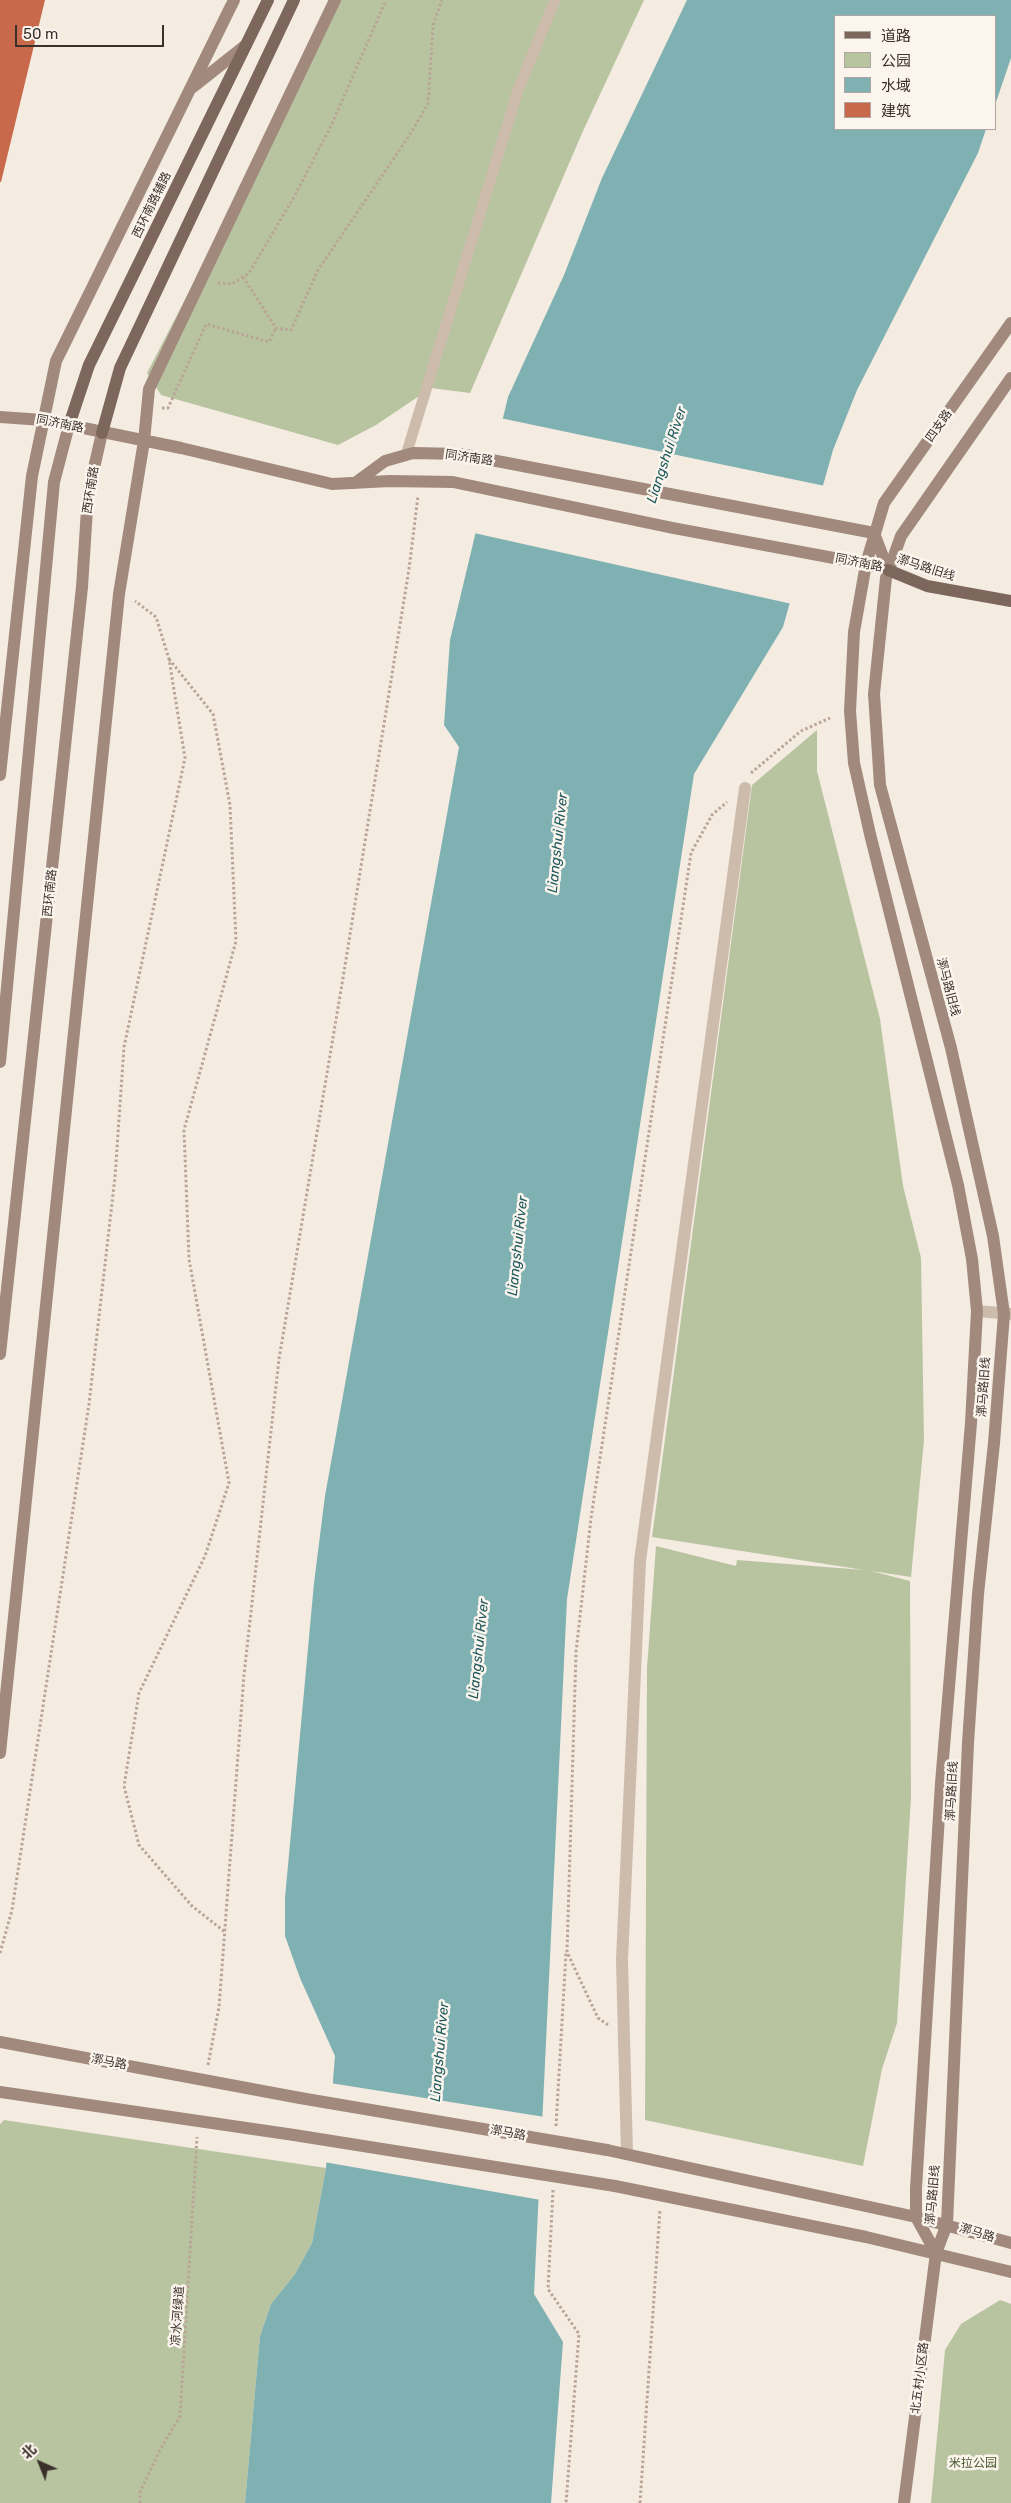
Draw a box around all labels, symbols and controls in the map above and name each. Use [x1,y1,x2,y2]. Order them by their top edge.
scale bar [18,15,166,47]
legend [834,15,996,130]
text: 50 m [23,25,58,43]
text: 道路 [881,27,911,45]
text: 公园 [881,52,911,70]
text: 水域 [881,77,911,95]
text: 建筑 [881,102,911,120]
street label: 西环南路辅路 [130,169,174,241]
water label: Liangshui River [643,405,691,505]
street label: 四支路 [923,407,955,445]
street label: 同济南路 [35,412,85,436]
street label: 同济南路 [444,448,494,468]
street label: 西环南路 [80,465,102,515]
street label: 同济南路 [834,551,884,575]
street label: 漷马路旧线 [895,552,957,584]
water label: Liangshui River [544,792,572,894]
street label: 西环南路 [40,868,60,918]
street label: 漷马路旧线 [933,956,963,1018]
water label: Liangshui River [504,1195,532,1297]
street label: 漷马路旧线 [975,1357,993,1417]
water label: Liangshui River [465,1598,493,1700]
street label: 漷马路旧线 [943,1761,961,1821]
water label: Liangshui River [427,2001,453,2103]
street label: 漷马路 [90,2051,128,2073]
street label: 漷马路 [489,2123,527,2143]
street label: 漷马路旧线 [923,2164,943,2226]
street label: 漷马路 [958,2221,996,2245]
street label: 凉水河绿道 [169,2286,187,2346]
street label: 北五村小区路 [908,2341,932,2415]
north arrow [15,2438,65,2488]
text: 北 [18,2441,40,2463]
park label: 米拉公园 [949,2457,997,2471]

